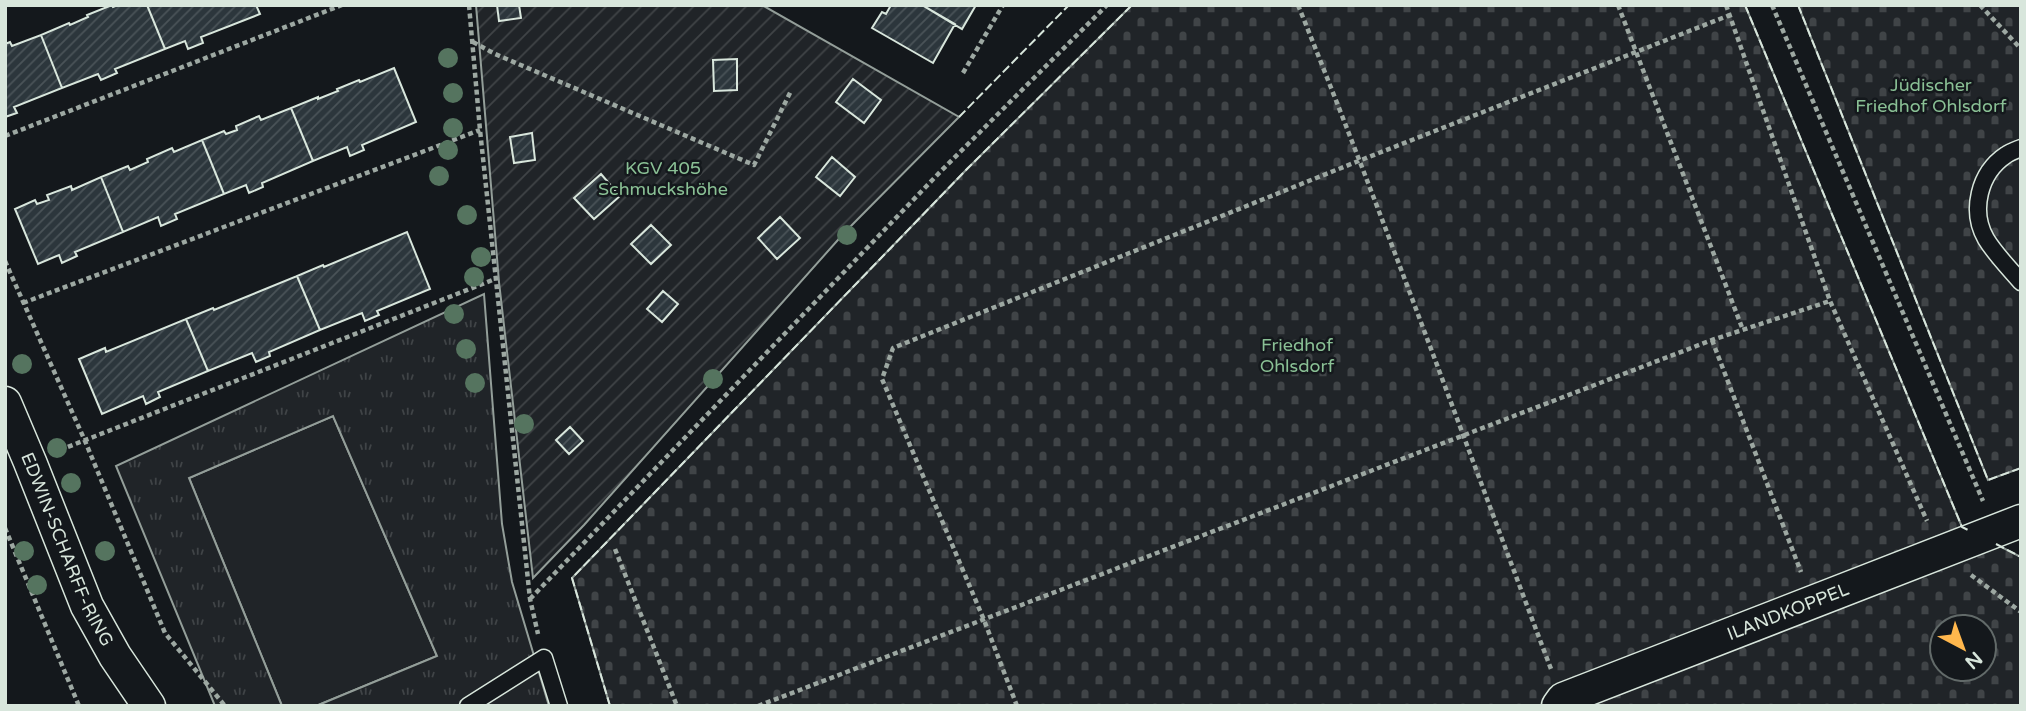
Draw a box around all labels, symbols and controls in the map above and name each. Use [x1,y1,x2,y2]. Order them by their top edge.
park label: Jüdischer Friedhof Ohlsdorf [1855,74,2007,117]
park label: KGV 405 Schmuckshöhe [598,157,728,200]
park label: Friedhof Ohlsdorf [1260,334,1334,377]
street label: EDWIN-SCHARFF-RING [16,449,118,650]
street label: ILANDKOPPEL [1724,578,1853,645]
north arrow [1928,613,1998,683]
text: N [1961,647,1986,673]

